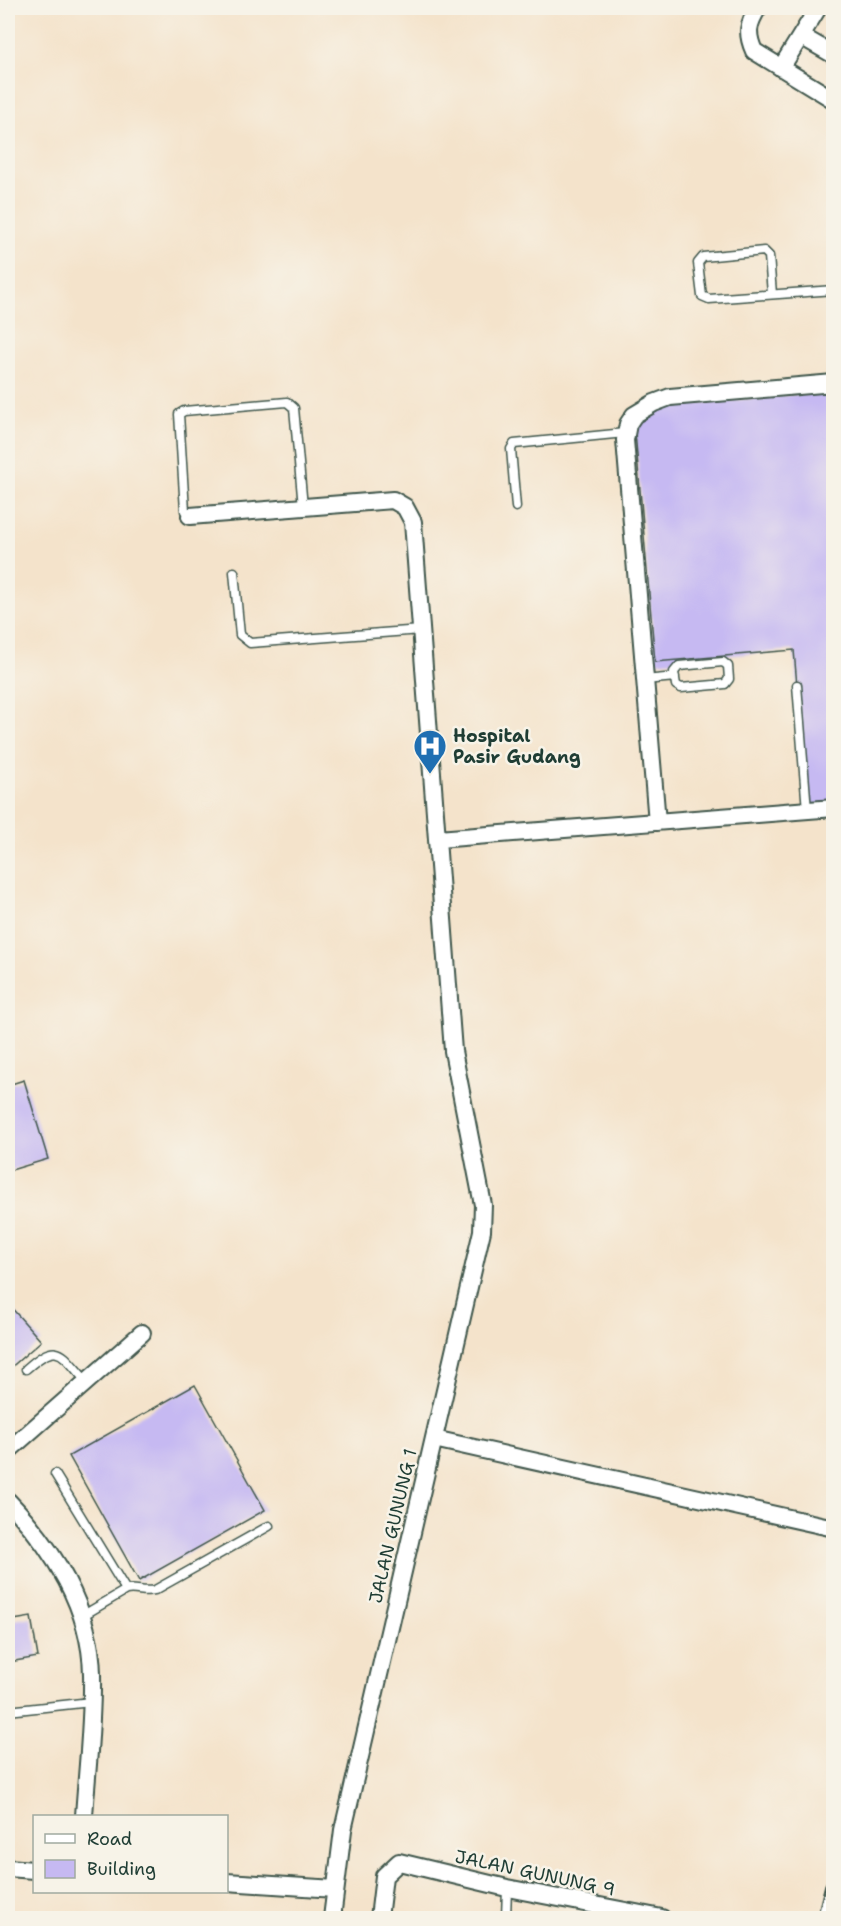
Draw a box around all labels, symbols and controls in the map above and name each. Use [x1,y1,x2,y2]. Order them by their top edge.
place label: Hospital Pasir Gudang [453,724,581,769]
hospital icon: Hospital Pasir Gudang [412,728,448,775]
street label: JALAN GUNUNG 1 [364,1446,422,1606]
legend [33,1815,228,1893]
text: Road [87,1827,132,1851]
street label: JALAN GUNUNG 9 [453,1844,617,1902]
text: Building [87,1857,156,1881]

